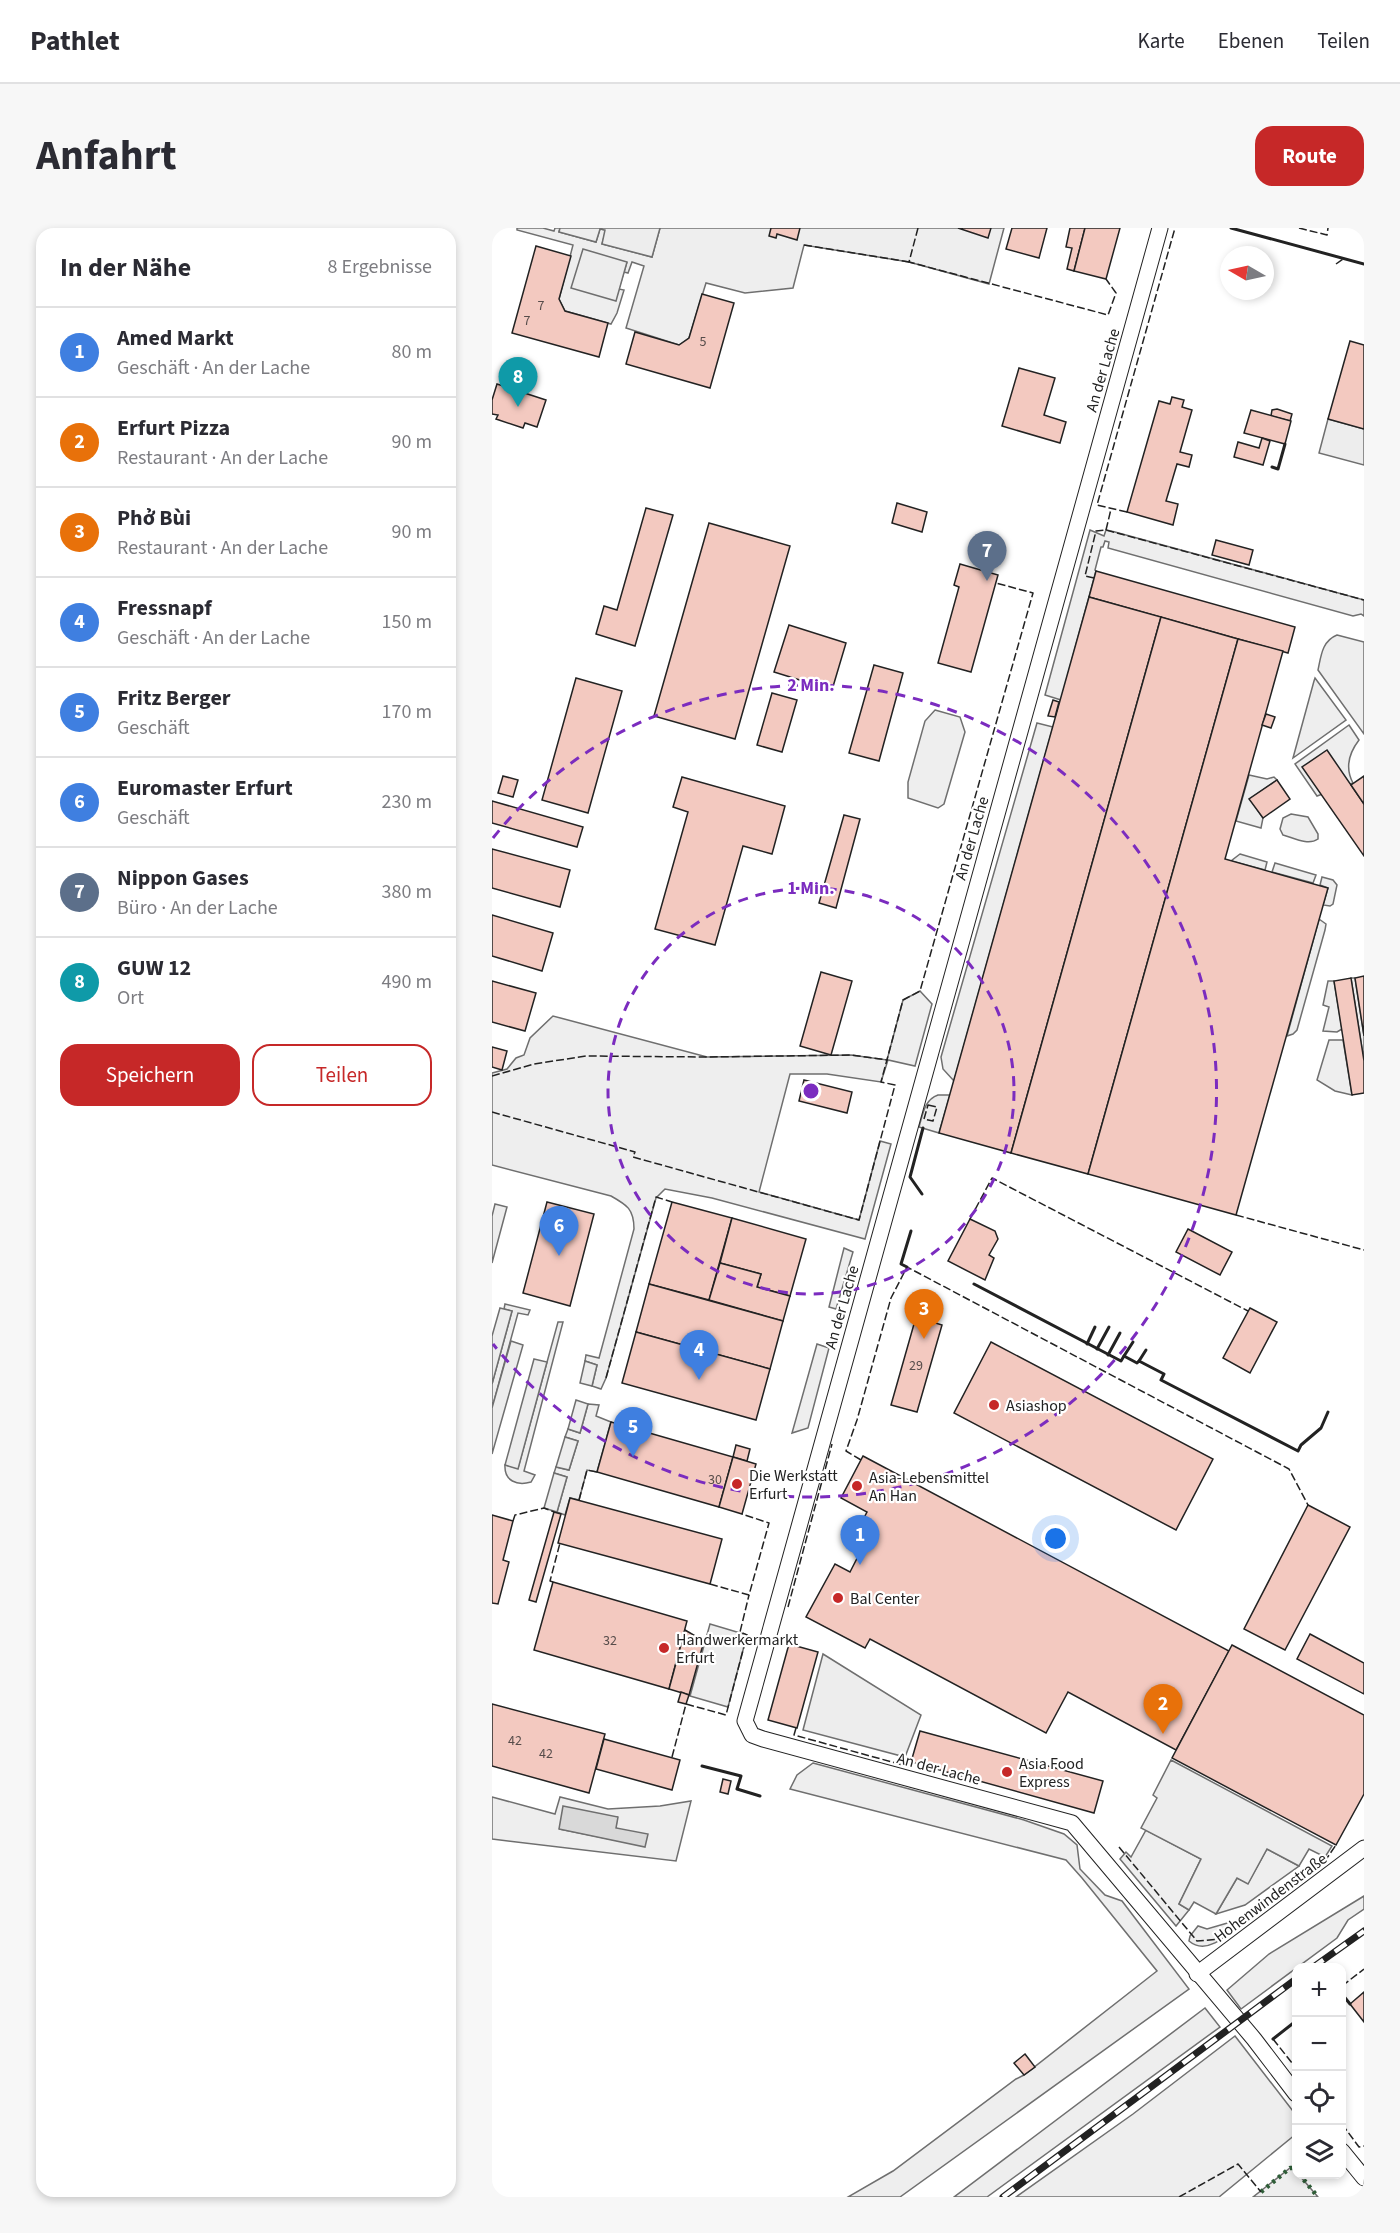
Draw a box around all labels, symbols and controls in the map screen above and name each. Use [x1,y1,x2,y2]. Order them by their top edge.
text: Pathlet [30,21,120,61]
text: Karte [1138,26,1185,56]
text: Ebenen [1218,26,1284,56]
text: Teilen [1317,26,1370,56]
text: Anfahrt [36,126,177,186]
button: Route [1255,126,1364,186]
north arrow [1220,246,1274,300]
text: In der Nähe [60,249,191,286]
text: 8 Ergebnisse [327,253,432,281]
house number: 7 [538,296,545,316]
house number: 7 [524,311,531,331]
text: Amed Markt [117,322,234,354]
street label: An der Lache [1081,326,1125,415]
house number: 5 [700,332,707,352]
text: 1 [74,338,85,366]
text: 80 m [392,338,432,366]
text: Geschäft · An der Lache [117,354,310,382]
pin: 8 [498,358,538,407]
text: Erfurt Pizza [117,412,230,444]
text: 2 [74,428,85,456]
text: 90 m [392,428,432,456]
text: Restaurant · An der Lache [117,444,328,472]
text: Phở Bùi [117,502,191,534]
text: 3 [74,518,85,546]
text: 90 m [392,518,432,546]
pin: 7 [968,532,1006,581]
text: Restaurant · An der Lache [117,534,328,562]
text: Fressnapf [117,592,212,624]
text: 4 [74,608,85,636]
text: 150 m [382,608,432,636]
text: Geschäft · An der Lache [117,624,310,652]
text: 2 Min. [787,673,835,698]
text: Fritz Berger [117,682,231,714]
text: 5 [74,698,85,726]
text: 170 m [382,698,432,726]
text: Geschäft [117,714,190,742]
text: Euromaster Erfurt [117,772,293,804]
text: 6 [74,788,85,816]
text: 230 m [382,788,432,816]
street label: An der Lache [950,794,994,883]
text: Geschäft [117,804,190,832]
text: Nippon Gases [117,862,249,894]
text: 1 Min. [787,876,835,901]
text: 7 [74,878,85,906]
text: 380 m [382,878,432,906]
text: Büro · An der Lache [117,894,278,922]
text: GUW 12 [117,952,191,984]
text: 8 [74,968,85,996]
text: 490 m [382,968,432,996]
text: Ort [117,984,144,1012]
button: Speichern [60,1044,240,1106]
button: Teilen [252,1044,432,1106]
centre of rings [801,1081,821,1101]
pin: 6 [540,1206,578,1256]
street label: An der Lache [820,1263,864,1352]
pin: 3 [904,1290,944,1339]
pin: 4 [680,1330,718,1380]
house number: 29 [909,1356,923,1376]
place label: Asiashop [1006,1395,1067,1417]
marker: Asiashop [987,1398,1001,1412]
pin: 5 [614,1408,652,1457]
place label: Die Werkstatt Erfurt [749,1465,838,1505]
place label: Asia-Lebensmittel An Han [869,1467,989,1507]
house number: 30 [708,1470,722,1490]
marker: Die Werkstatt Erfurt [730,1477,744,1491]
marker: Asia-Lebensmittel An Han [850,1479,864,1493]
pin: 1 [840,1516,880,1565]
your location [1041,1524,1070,1553]
place label: Bal Center [850,1588,920,1610]
marker: Bal Center [831,1591,845,1605]
place label: Handwerkermarkt Erfurt [676,1629,799,1669]
house number: 32 [603,1631,617,1651]
marker: Handwerkermarkt Erfurt [657,1641,671,1655]
pin: 2 [1144,1684,1182,1734]
house number: 42 [508,1731,522,1751]
house number: 42 [539,1744,553,1764]
street label: An der Lache [894,1747,983,1791]
place label: Asia Food Express [1019,1753,1084,1793]
marker: Asia Food Express [1000,1765,1014,1779]
street label: Hohenwindenstraße [1209,1848,1332,1948]
map controls [1292,1963,1346,2179]
button: + [1292,1963,1346,2017]
button: − [1292,2017,1346,2071]
button: locate [1292,2071,1346,2125]
button: layers [1292,2125,1346,2179]

